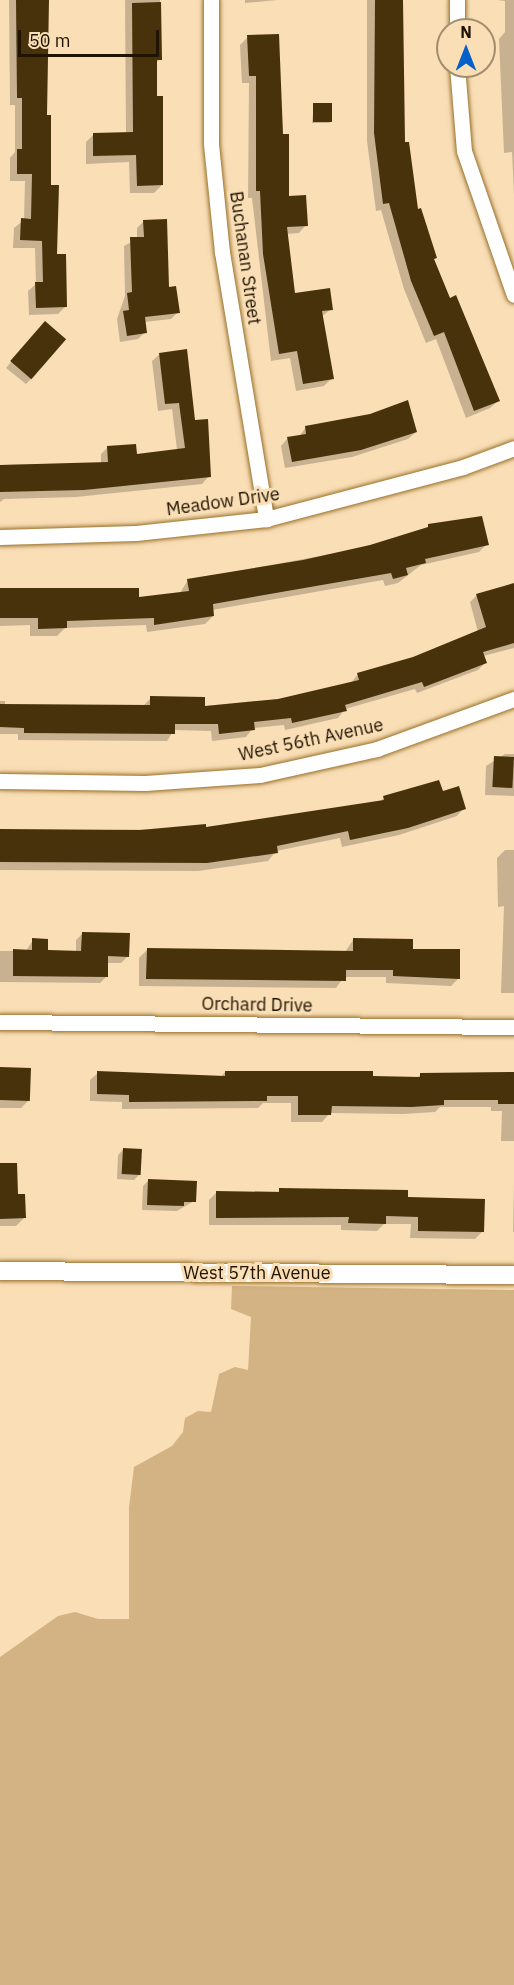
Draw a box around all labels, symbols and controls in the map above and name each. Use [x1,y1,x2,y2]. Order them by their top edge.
scale bar [21,18,162,56]
north arrow [436,18,496,78]
text: N [460,22,472,42]
text: 50 m [29,29,71,52]
street label: Buchanan Street [225,190,265,326]
street label: Meadow Drive [165,483,281,521]
street label: West 56th Avenue [237,714,385,766]
street label: Orchard Drive [201,993,313,1017]
street label: West 57th Avenue [183,1262,331,1284]

